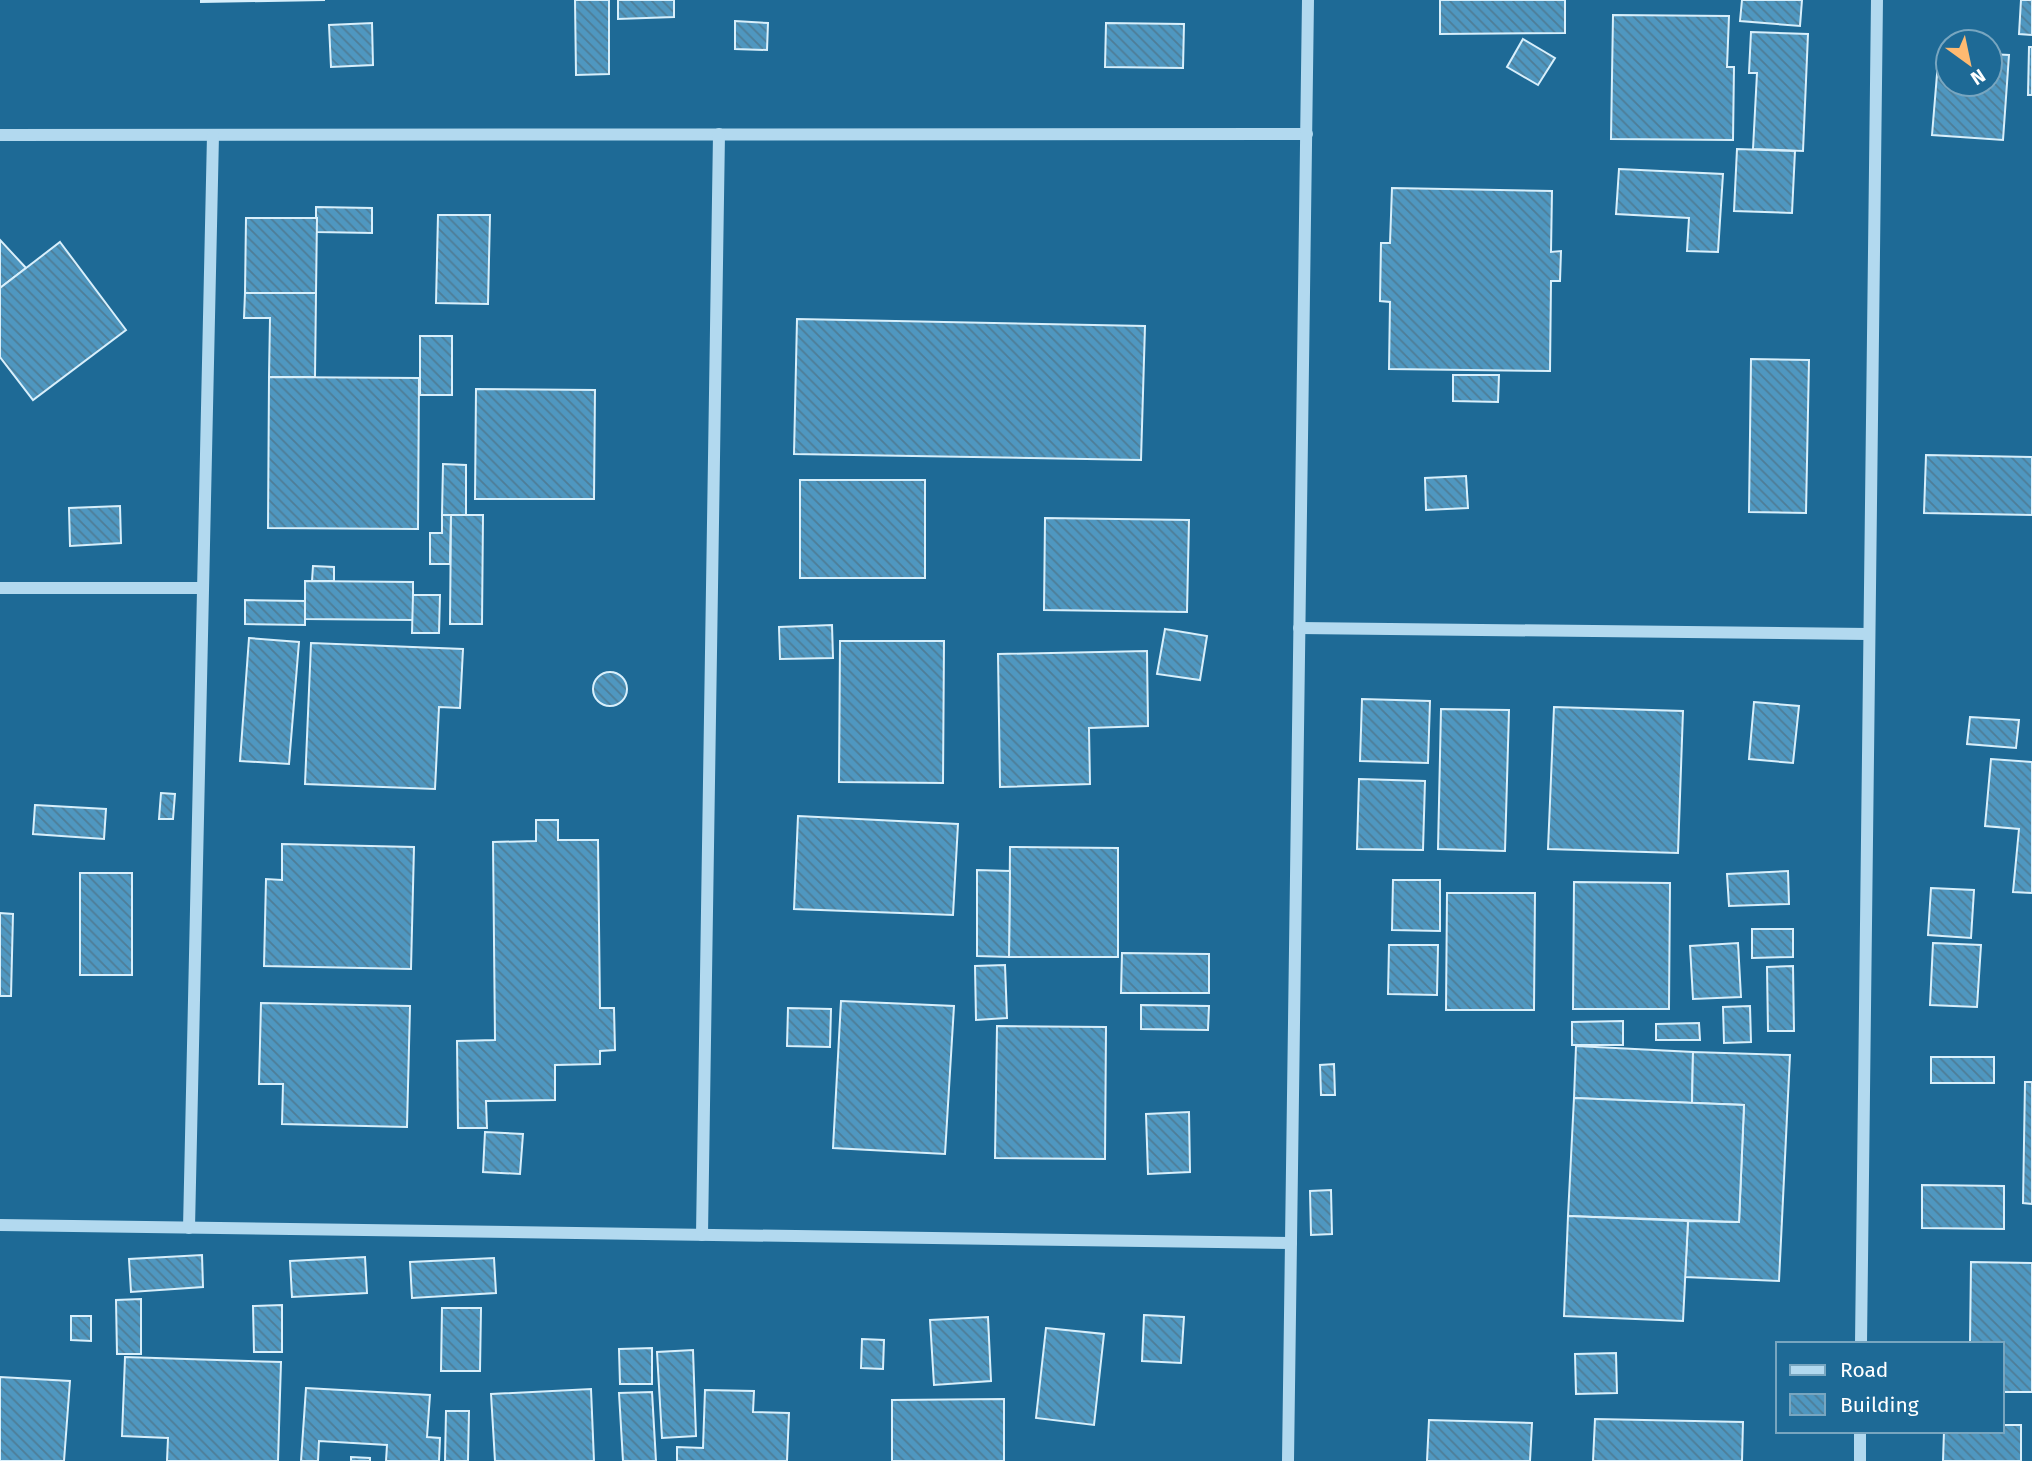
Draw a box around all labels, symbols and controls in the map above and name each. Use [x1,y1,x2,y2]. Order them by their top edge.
north arrow [1934,28,2004,98]
text: N [1966,64,1990,90]
legend [1776,1342,2004,1433]
text: Road [1840,1357,1888,1383]
text: Building [1840,1392,1919,1418]

